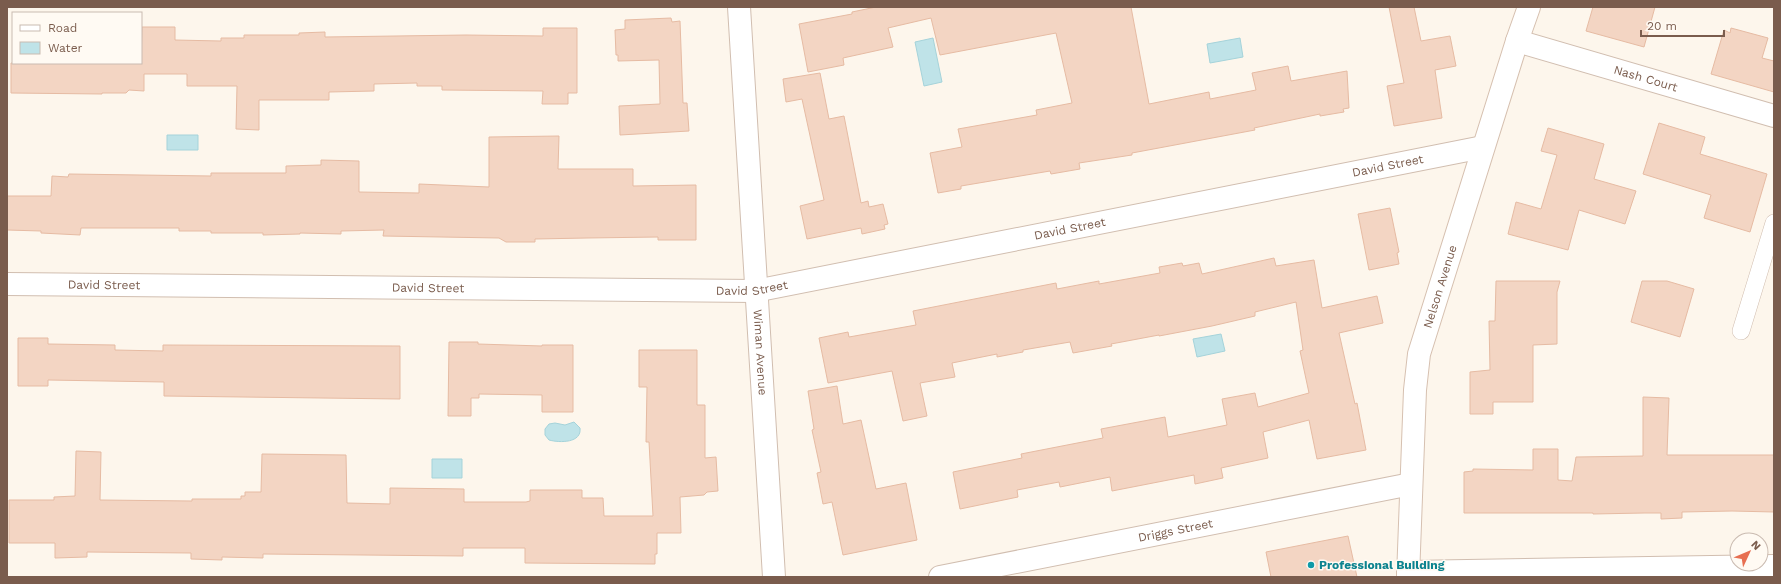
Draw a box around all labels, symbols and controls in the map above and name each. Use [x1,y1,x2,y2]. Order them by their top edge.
legend [12,12,142,64]
scale bar [1641,12,1724,38]
text: 20 m [1647,19,1677,33]
text: Road [48,21,77,35]
text: Water [48,41,83,55]
street label: Nash Court [1612,63,1679,94]
street label: David Street [1351,152,1425,180]
street label: David Street [1033,215,1107,243]
street label: Nelson Avenue [1421,243,1460,330]
street label: David Street [68,278,140,292]
street label: David Street [716,278,789,298]
street label: David Street [392,281,464,295]
street label: Wiman Avenue [751,309,770,396]
street label: Driggs Street [1137,516,1214,545]
north arrow [1729,532,1769,572]
text: N [1748,538,1763,553]
place label: Professional Building [1319,558,1445,572]
marker: Professional Building [1306,560,1316,570]

